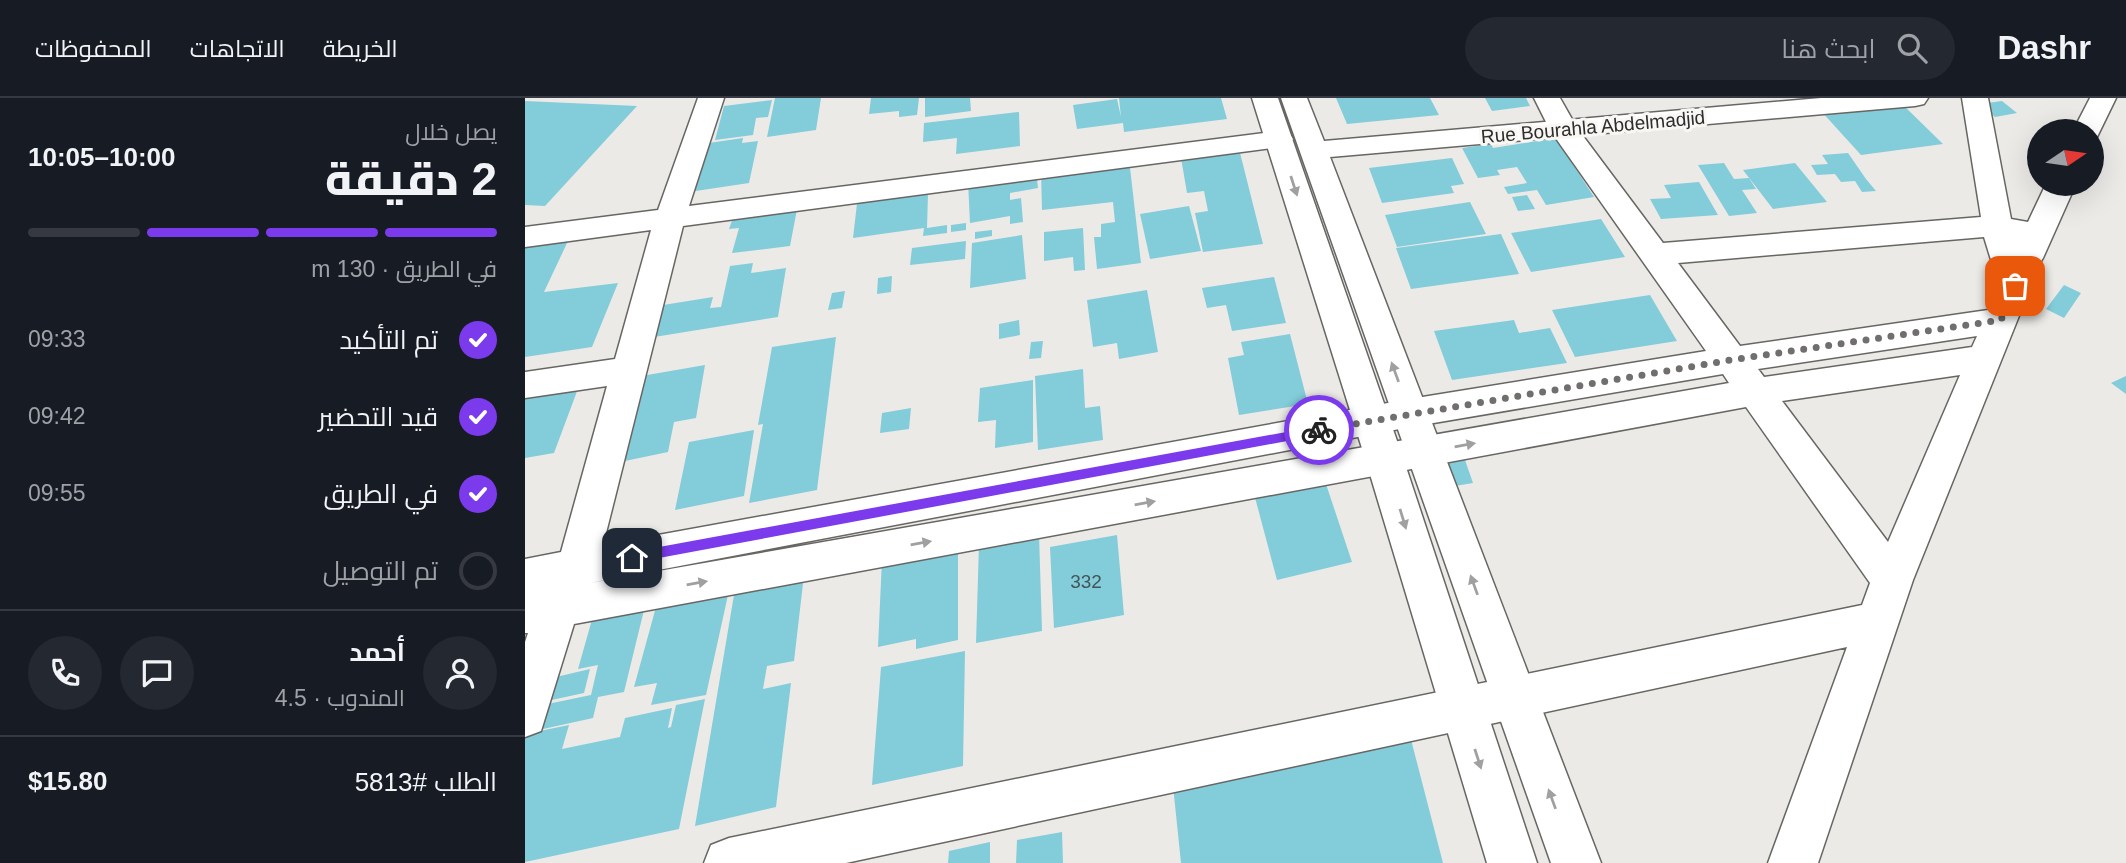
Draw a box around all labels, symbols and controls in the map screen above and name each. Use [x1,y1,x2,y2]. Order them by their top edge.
search box [1465,17,1955,80]
icon: search [1893,29,1931,67]
text: Dashr [1997,29,2091,66]
text: ابحث هنا [1781,34,1875,64]
text: المحفوظات [35,35,152,62]
text: الاتجاهات [190,35,285,62]
text: الخريطة [323,35,398,62]
street label: Rue Bourahla Abdelmadjid [1480,107,1706,147]
text: يصل خلال [405,119,497,145]
north arrow [2027,119,2103,196]
map controls [2027,119,2104,196]
text: 10:00–10:05 [28,142,175,172]
text: 2 دقيقة [325,153,497,205]
one-way arrow [1289,176,1300,197]
text: في الطريق · 130 m [311,256,497,282]
pin [1985,256,2045,316]
icon: bag [1996,267,2034,305]
icon: check [459,321,497,359]
text: تم التأكيد [339,325,438,355]
text: 09:33 [28,326,86,352]
one-way arrow [1389,362,1400,383]
courier [1284,395,1354,465]
icon: check [459,398,497,436]
text: قيد التحضير [318,402,438,432]
text: 09:42 [28,403,86,429]
icon: bike [1300,411,1338,449]
one-way arrow [1454,440,1476,451]
icon: check [459,475,497,513]
text: في الطريق [323,479,438,509]
text: 09:55 [28,480,86,506]
one-way arrow [1134,497,1156,508]
one-way arrow [1399,508,1409,529]
pin [602,528,662,588]
one-way arrow [910,537,932,548]
icon: home [613,539,651,577]
text: تم التوصيل [323,556,438,586]
house number: 332 [1070,571,1102,592]
one-way arrow [1469,575,1480,596]
one-way arrow [686,577,708,588]
button: phone [28,636,102,710]
button: chat [120,636,194,710]
button: person [423,636,497,710]
text: أحمد [349,637,405,667]
text: المندوب · 4.5 [275,685,405,711]
one-way arrow [1474,749,1484,770]
text: $15.80 [28,766,108,796]
text: الطلب #5813 [355,767,497,797]
one-way arrow [1547,788,1558,809]

